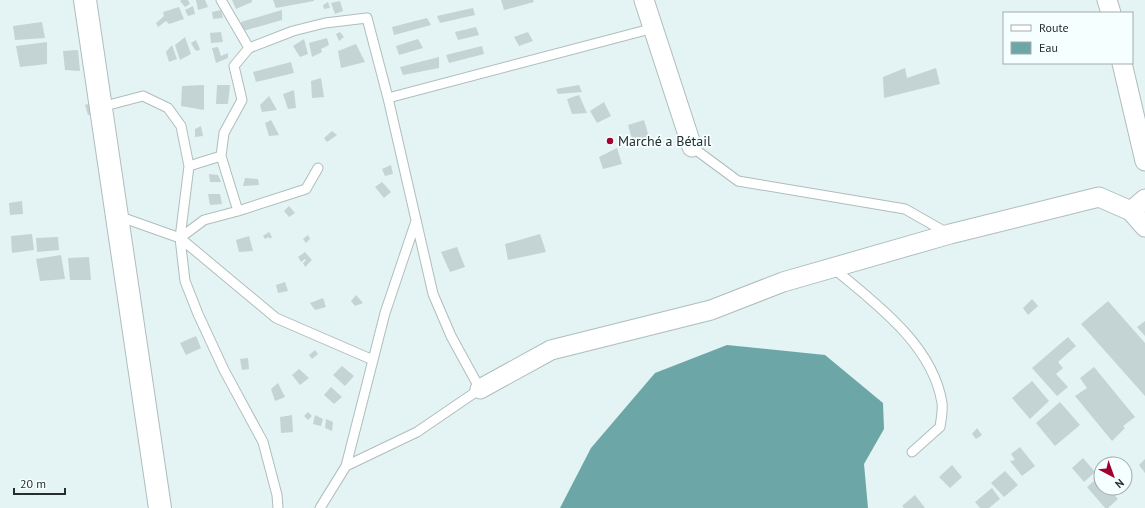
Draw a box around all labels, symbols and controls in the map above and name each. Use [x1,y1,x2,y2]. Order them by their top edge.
legend [1003,12,1133,64]
text: Route [1039,20,1069,35]
text: Eau [1039,40,1058,55]
place label: Marché a Bétail [618,132,711,150]
marker: Marché a Bétail [605,136,615,146]
north arrow [1093,456,1133,496]
scale bar [14,470,65,496]
text: 20 m [20,476,46,491]
text: N [1112,476,1127,491]

